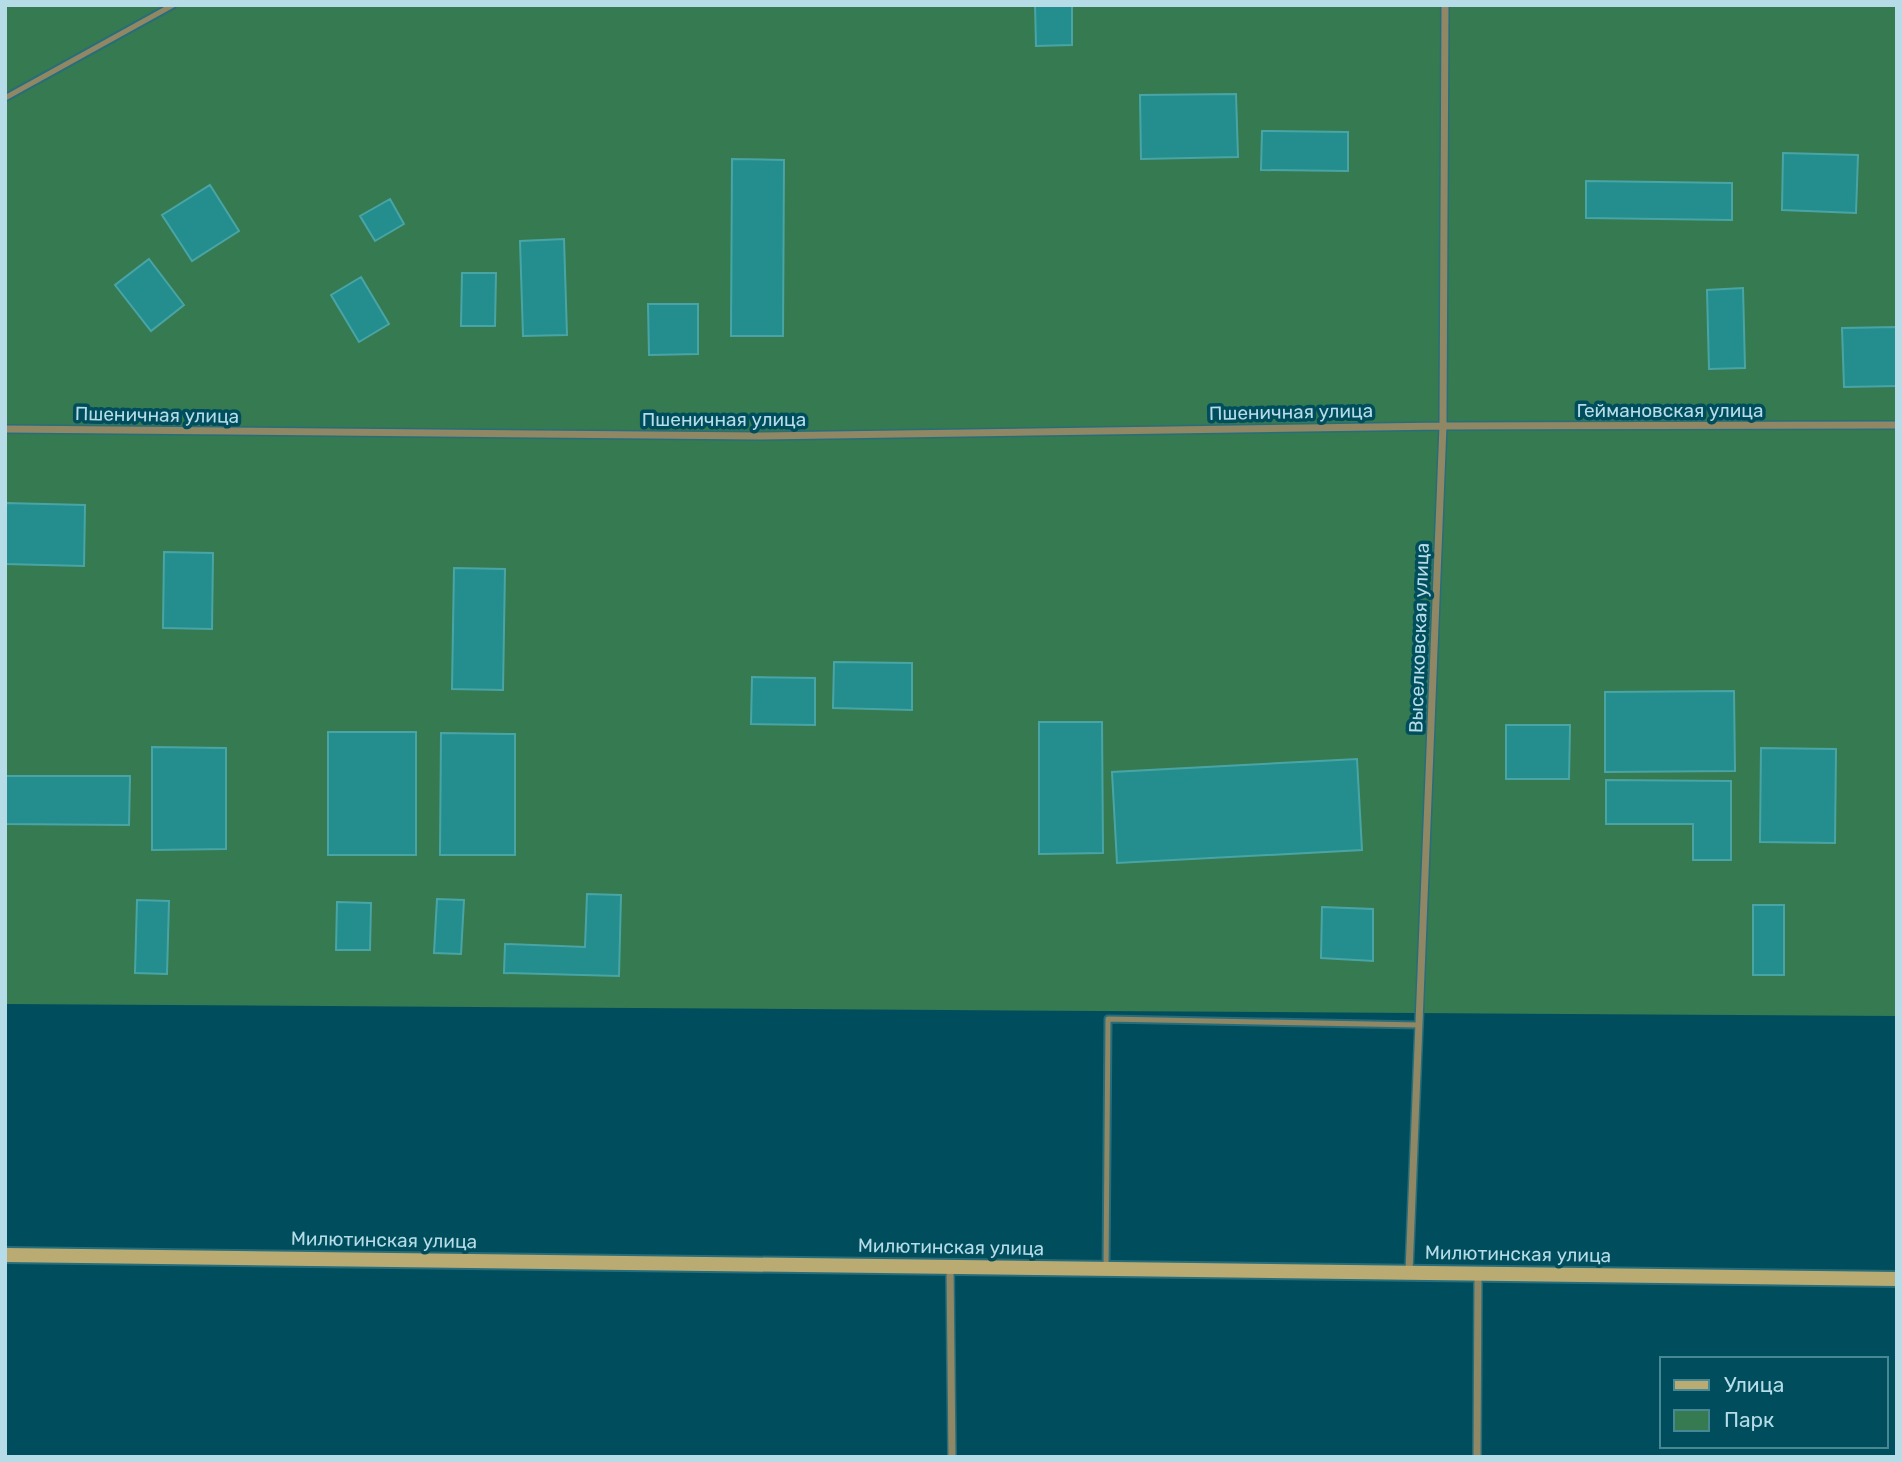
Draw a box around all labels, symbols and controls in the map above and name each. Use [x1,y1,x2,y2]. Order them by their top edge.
street label: Пшеничная улица [1209,399,1373,425]
street label: Геймановская улица [1576,399,1764,422]
street label: Пшеничная улица [75,402,239,428]
street label: Пшеничная улица [642,408,806,431]
street label: Выселковская улица [1404,542,1434,734]
street label: Милютинская улица [291,1227,477,1253]
street label: Милютинская улица [858,1234,1044,1260]
street label: Милютинская улица [1425,1241,1611,1267]
legend [1660,1357,1888,1448]
text: Улица [1724,1372,1784,1397]
text: Парк [1724,1407,1774,1432]

